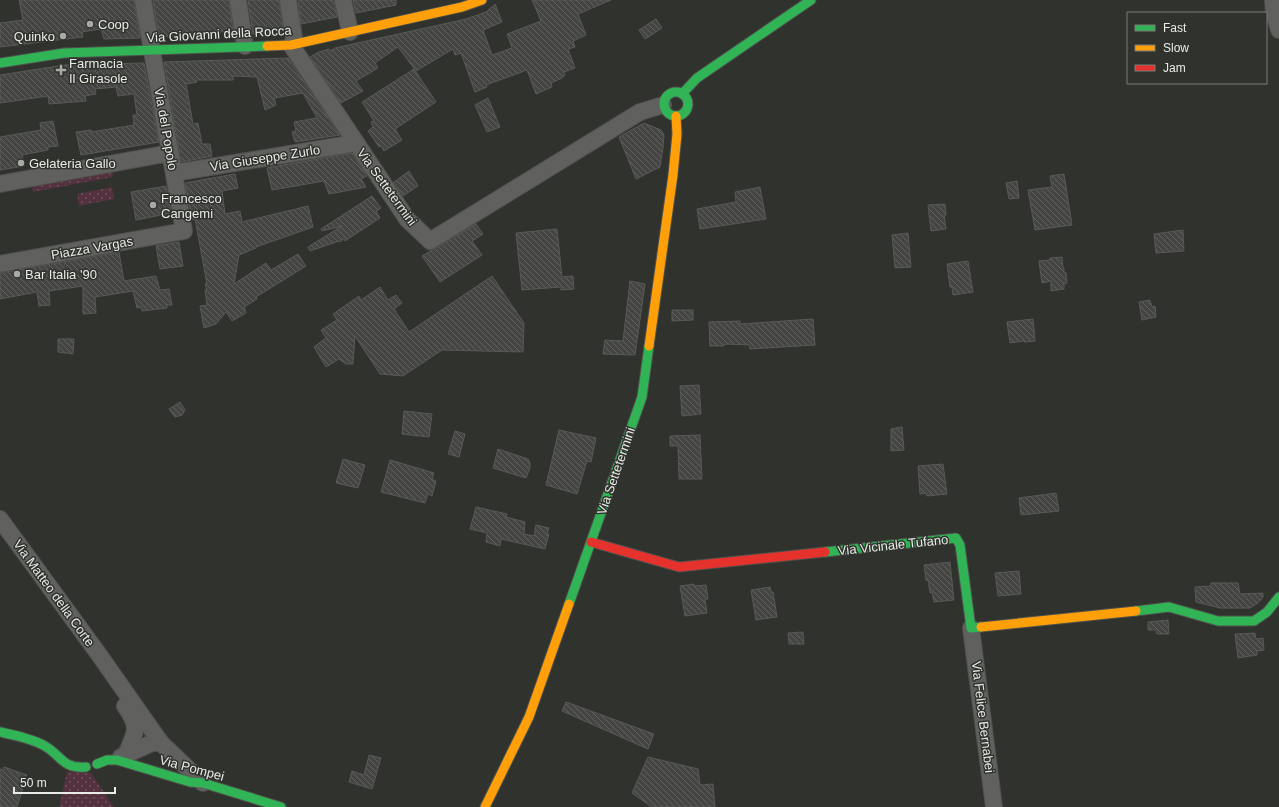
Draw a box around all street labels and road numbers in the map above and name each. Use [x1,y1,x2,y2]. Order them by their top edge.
street label: Via Giovanni della Rocca [146,23,293,45]
street label: Via del Popolo [151,87,181,171]
street label: Via Giuseppe Zurlo [209,142,321,174]
street label: Via Settetermini [354,146,420,229]
street label: Piazza Vargas [50,233,135,263]
street label: Via Settetermini [594,425,638,517]
street label: Via Vicinale Tufano [837,532,949,558]
street label: Via Matteo della Corte [10,537,98,649]
street label: Via Felice Bernabei [969,660,997,774]
street label: Via Pompei [158,752,226,784]

